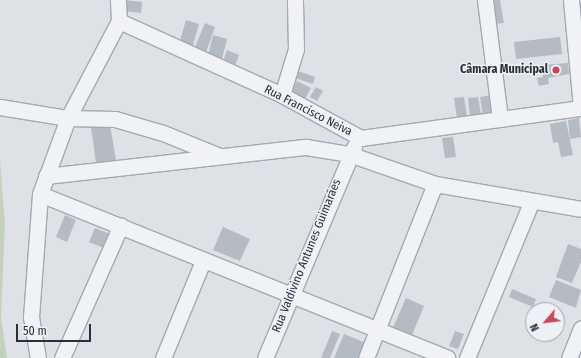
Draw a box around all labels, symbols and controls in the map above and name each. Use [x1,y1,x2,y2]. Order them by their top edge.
place label: Câmara Municipal [460,63,548,77]
marker: Câmara Municipal [551,65,561,75]
street label: Rua Francisco Neiva [262,83,354,139]
street label: Rua Valdivino Antunes Guimarães [270,177,344,335]
north arrow [525,302,565,342]
scale bar [18,316,93,342]
text: N [528,321,542,333]
text: 50 m [23,324,47,338]

